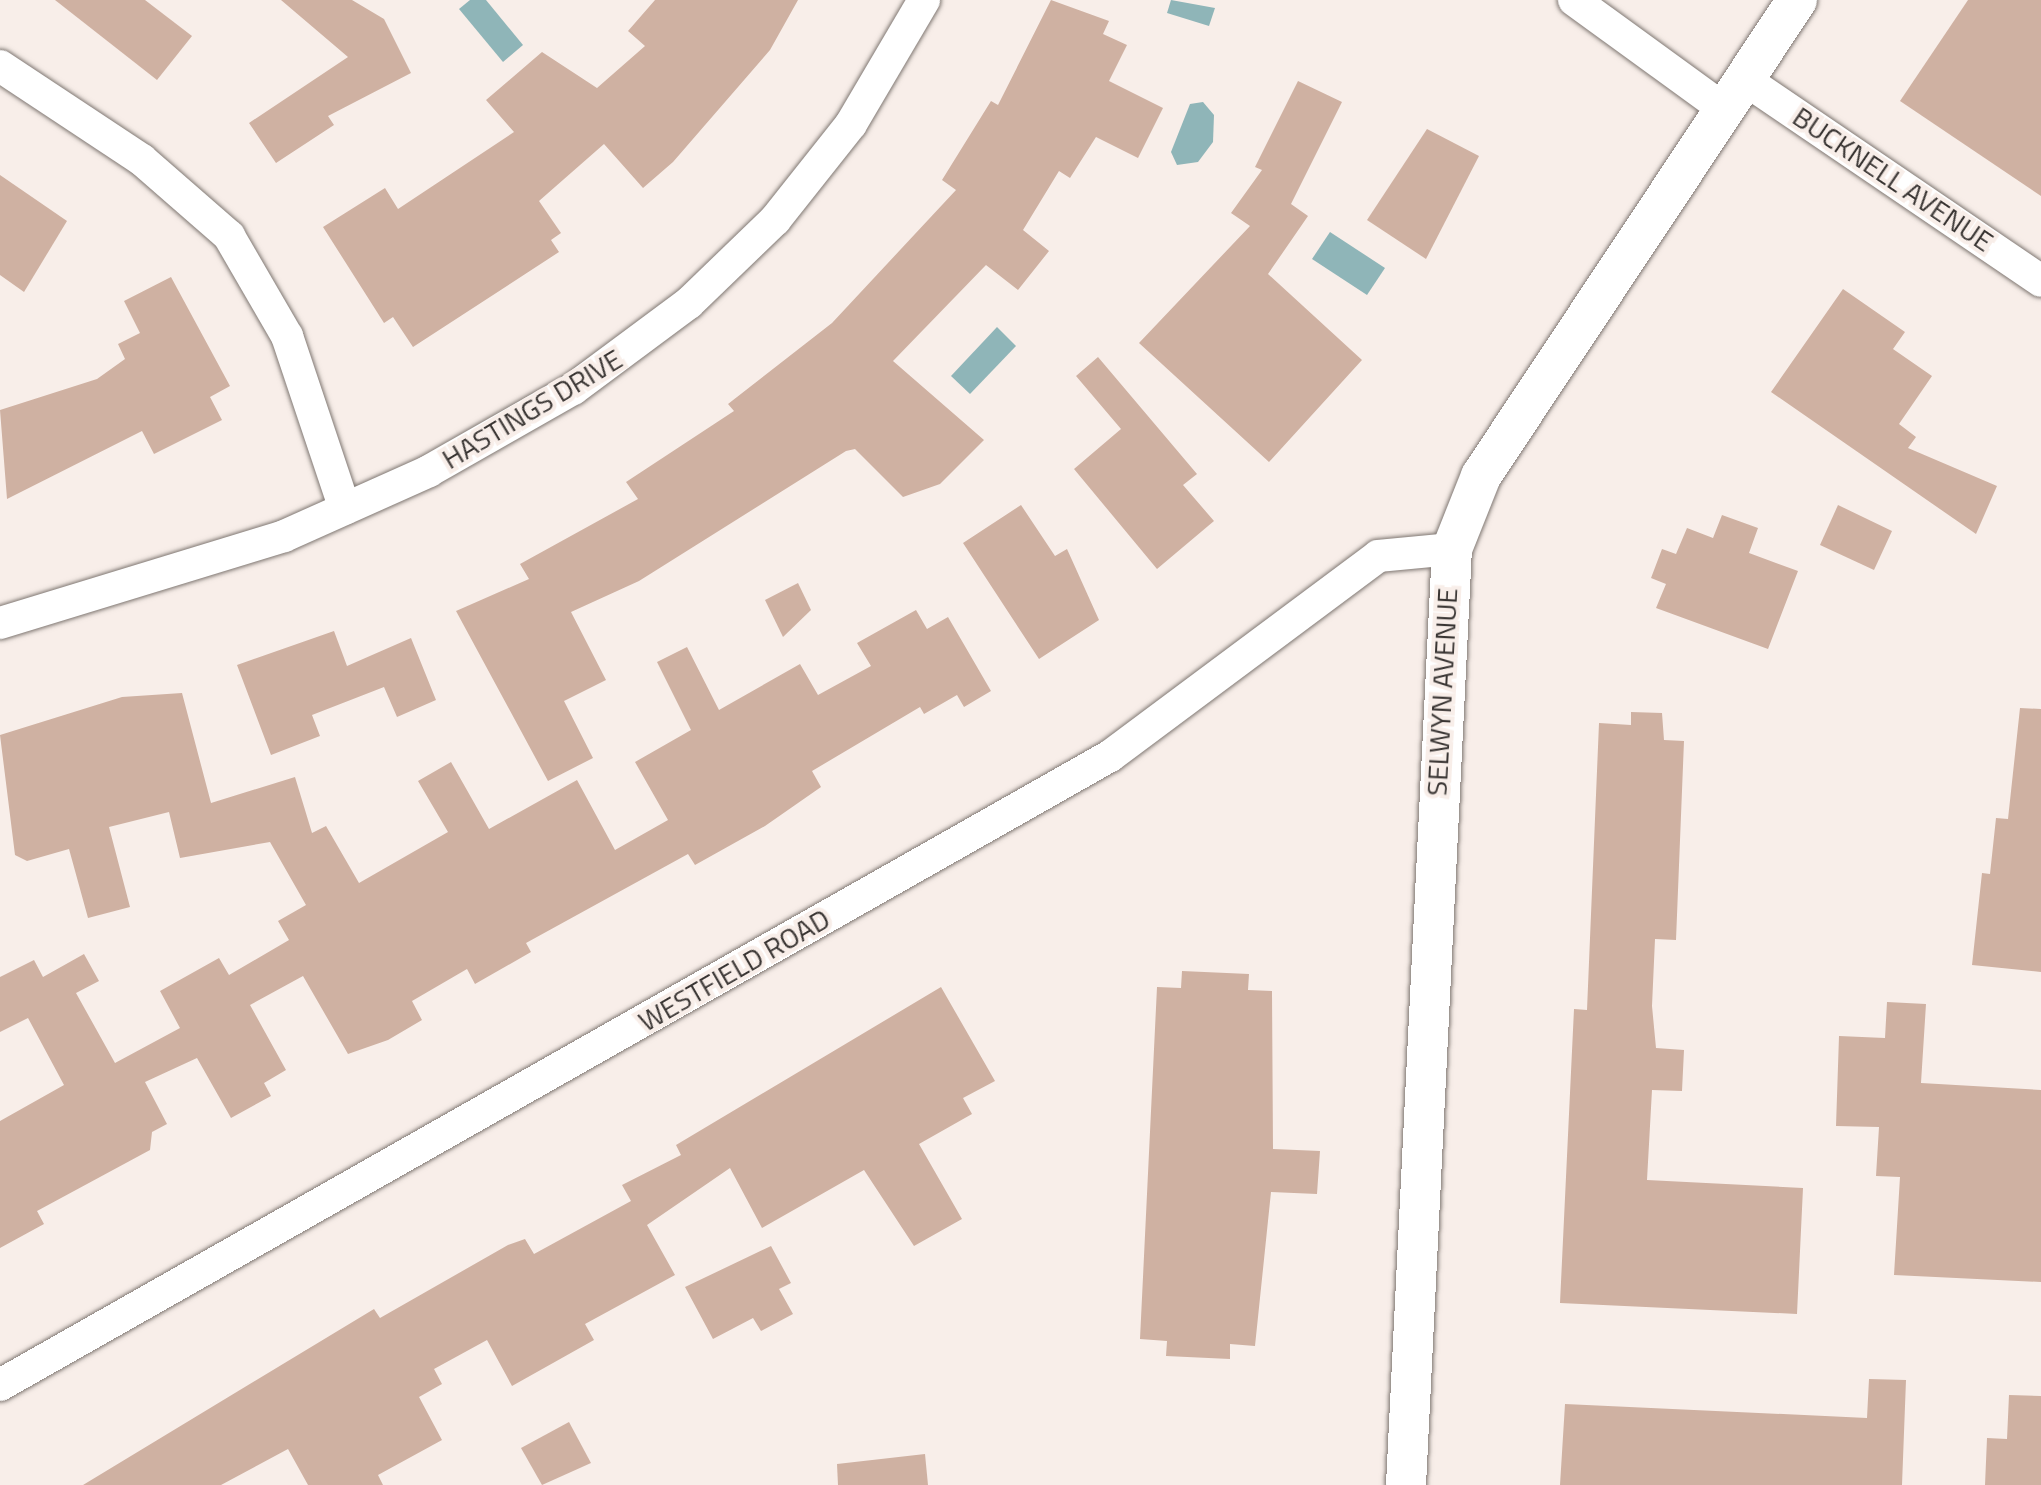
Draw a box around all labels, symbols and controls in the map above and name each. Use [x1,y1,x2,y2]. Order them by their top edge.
street label: BUCKNELL AVENUE [1787,100,1999,258]
street label: HASTINGS DRIVE [436,342,628,476]
street label: SELWYN AVENUE [1420,587,1464,797]
street label: WESTFIELD ROAD [633,902,835,1038]

